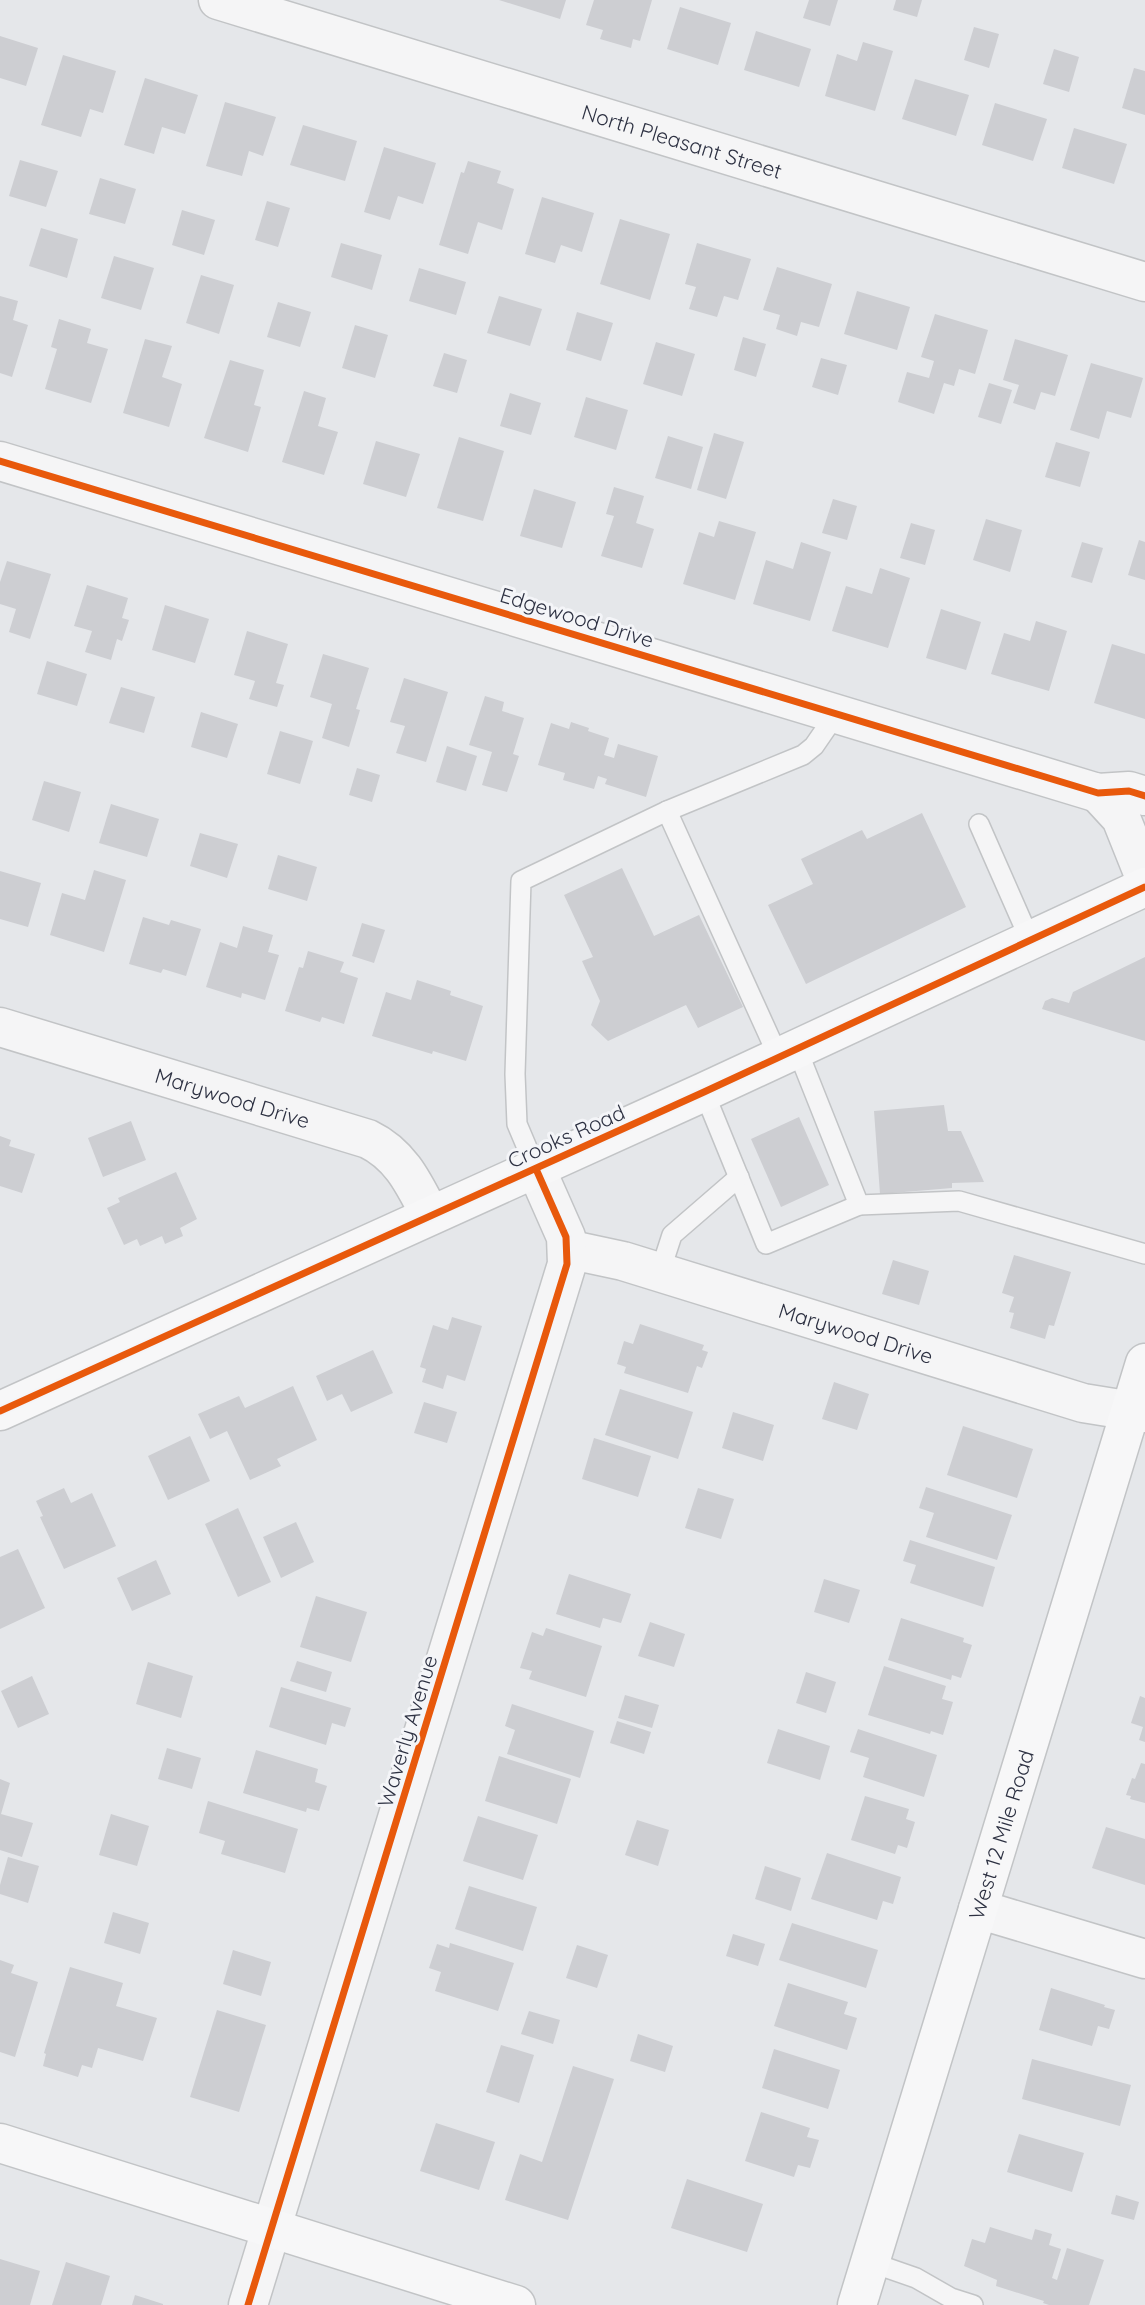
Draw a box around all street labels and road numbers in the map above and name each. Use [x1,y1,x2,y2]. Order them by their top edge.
street label: North Pleasant Street [579,98,785,184]
street label: Edgewood Drive [497,581,657,653]
street label: Marywood Drive [152,1062,313,1134]
street label: Crooks Road [503,1099,629,1173]
street label: Marywood Drive [775,1297,936,1369]
street label: Waverly Avenue [372,1652,442,1810]
street label: West 12 Mile Road [963,1747,1039,1922]

